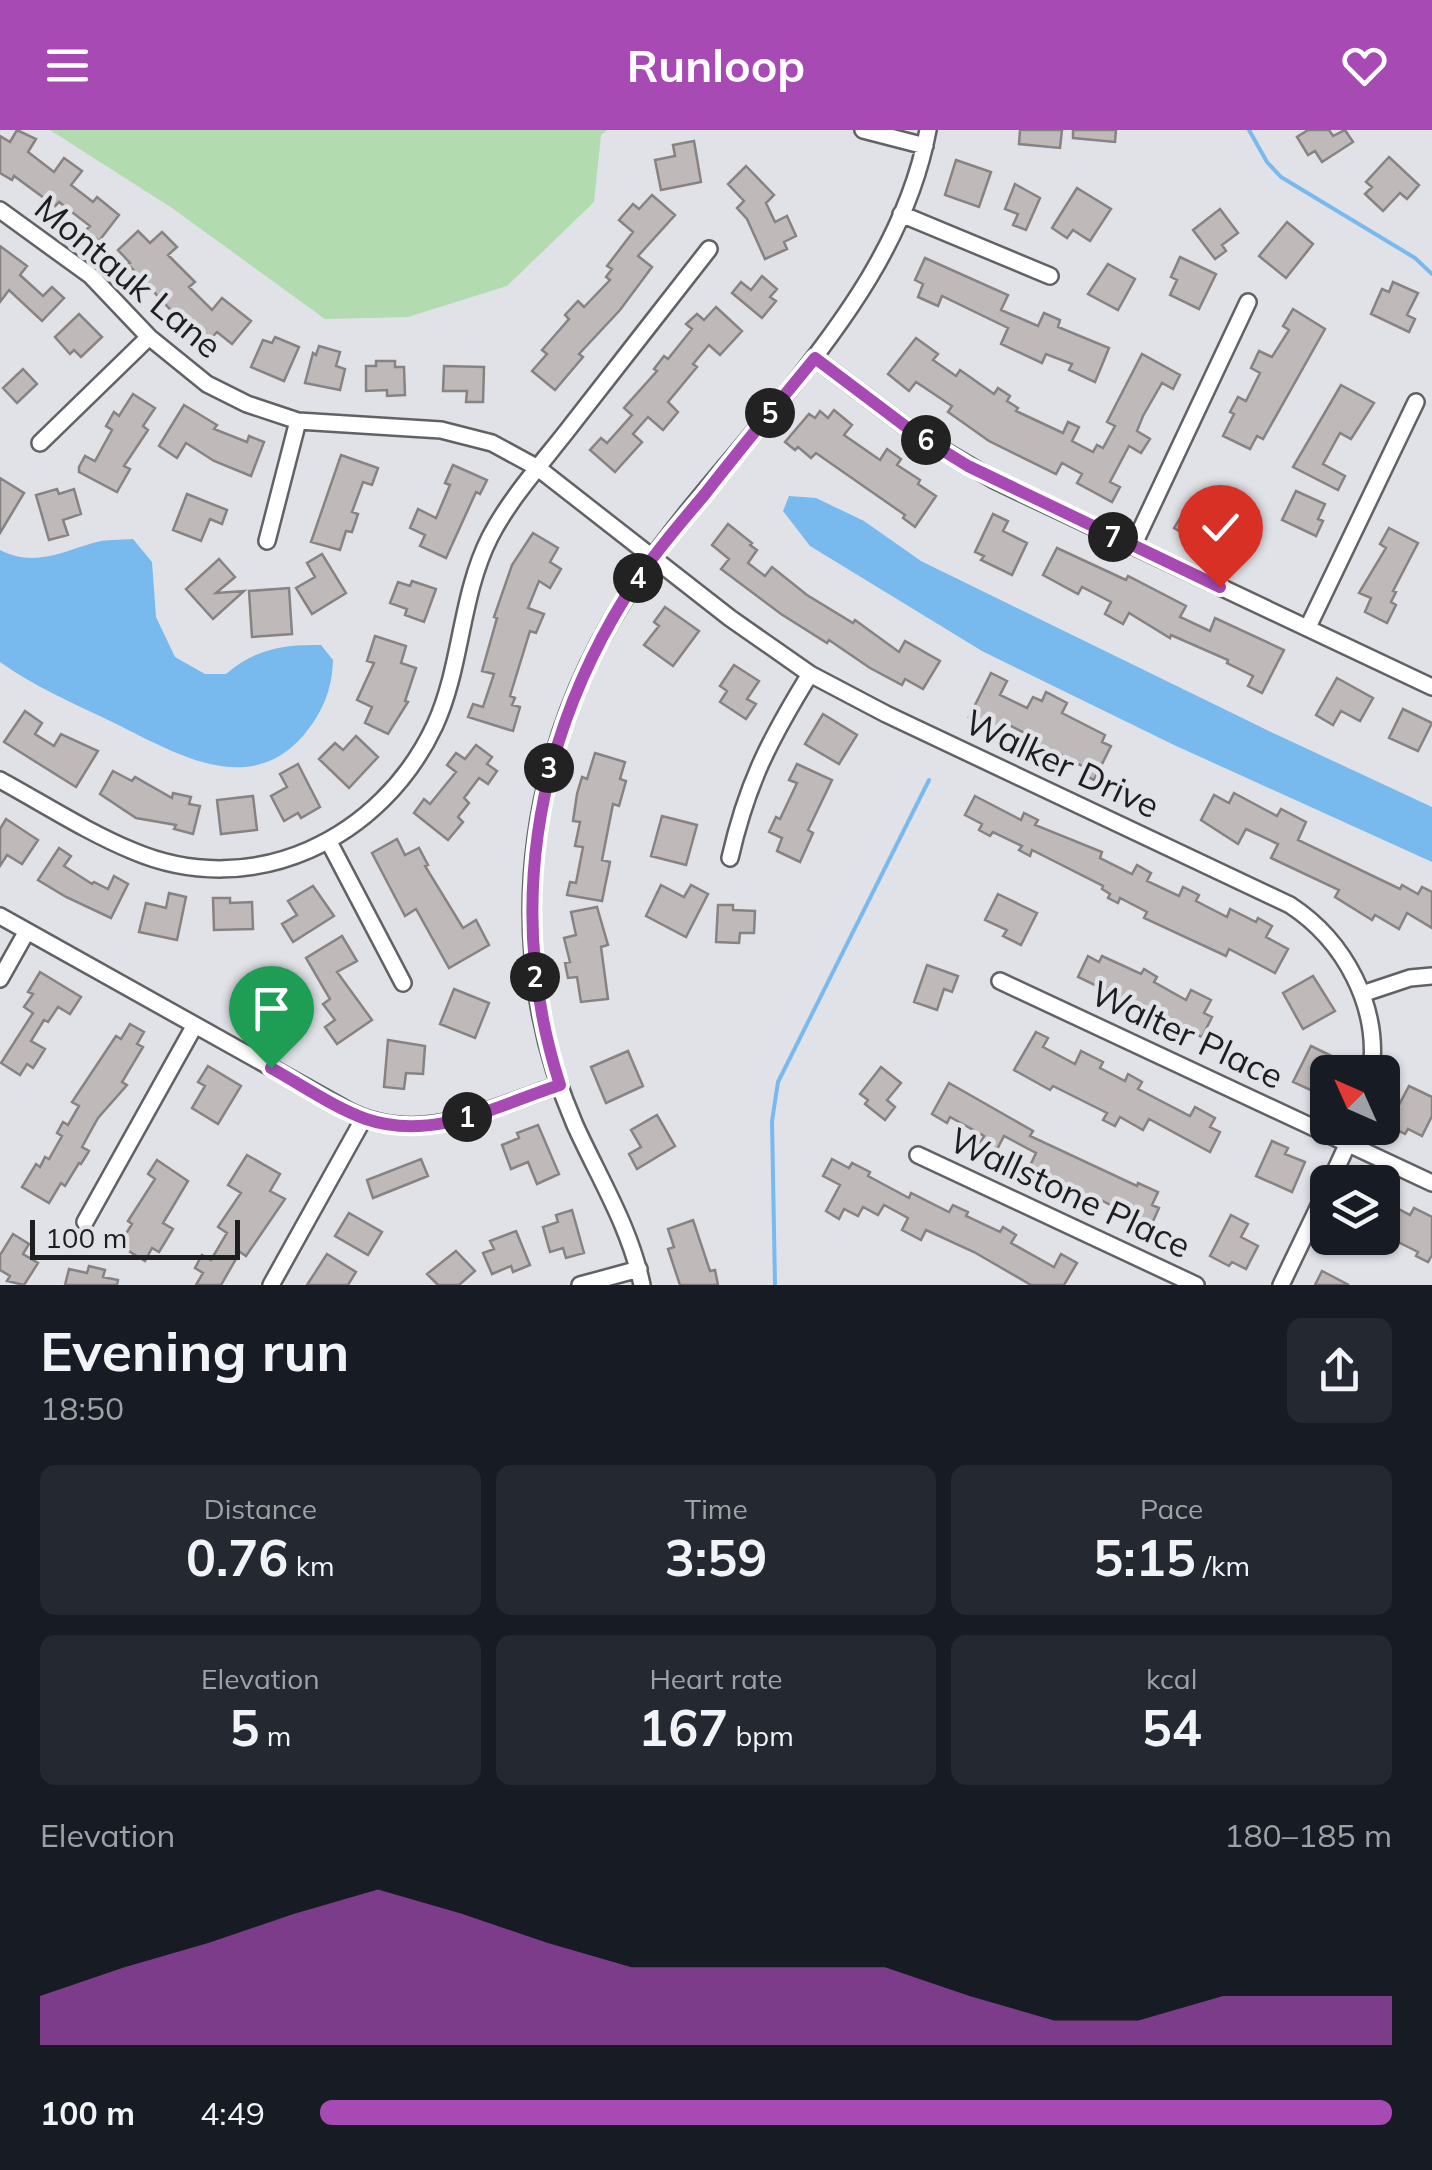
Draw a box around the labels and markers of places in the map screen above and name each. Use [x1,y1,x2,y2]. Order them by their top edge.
pin: 5 [745,388,795,438]
pin: 6 [901,415,951,465]
pin [1178,485,1263,588]
pin: 7 [1088,512,1138,562]
pin: 4 [613,553,663,603]
pin: 3 [524,743,574,793]
pin: 2 [510,952,560,1002]
pin [229,966,314,1069]
pin: 1 [442,1092,492,1142]

